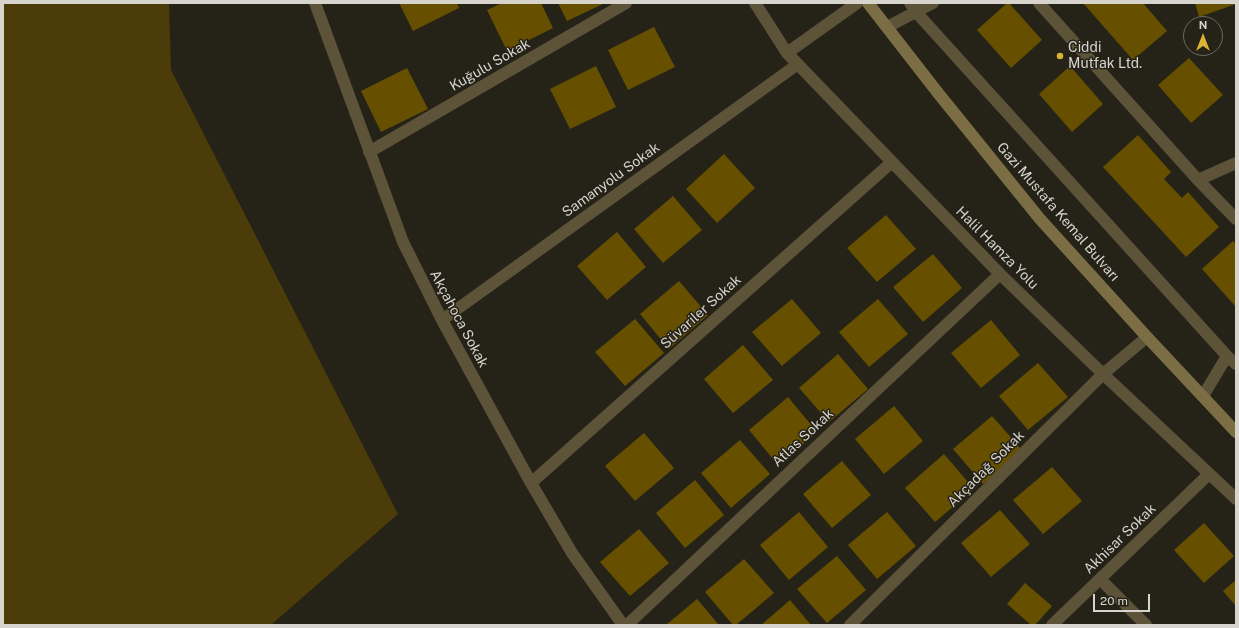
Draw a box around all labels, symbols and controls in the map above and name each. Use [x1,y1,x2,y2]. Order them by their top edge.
north arrow [1183,16,1223,56]
text: N [1199,19,1207,31]
street label: Kuğulu Sokak [447,35,533,95]
place label: Ciddi Mutfak Ltd. [1068,40,1142,72]
marker: Ciddi Mutfak Ltd. [1055,51,1065,61]
street label: Samanyolu Sokak [559,139,663,221]
street label: Gazi Mustafa Kemal Bulvarı [993,139,1123,285]
street label: Halil Hamza Yolu [952,203,1042,293]
street label: Akçahoca Sokak [426,267,492,371]
street label: Süvariler Sokak [657,271,745,353]
street label: Atlas Sokak [769,405,837,471]
street label: Akçadağ Sokak [944,427,1028,511]
street label: Akhisar Sokak [1080,500,1160,578]
scale bar [1095,586,1152,612]
text: 20 m [1100,594,1128,608]

